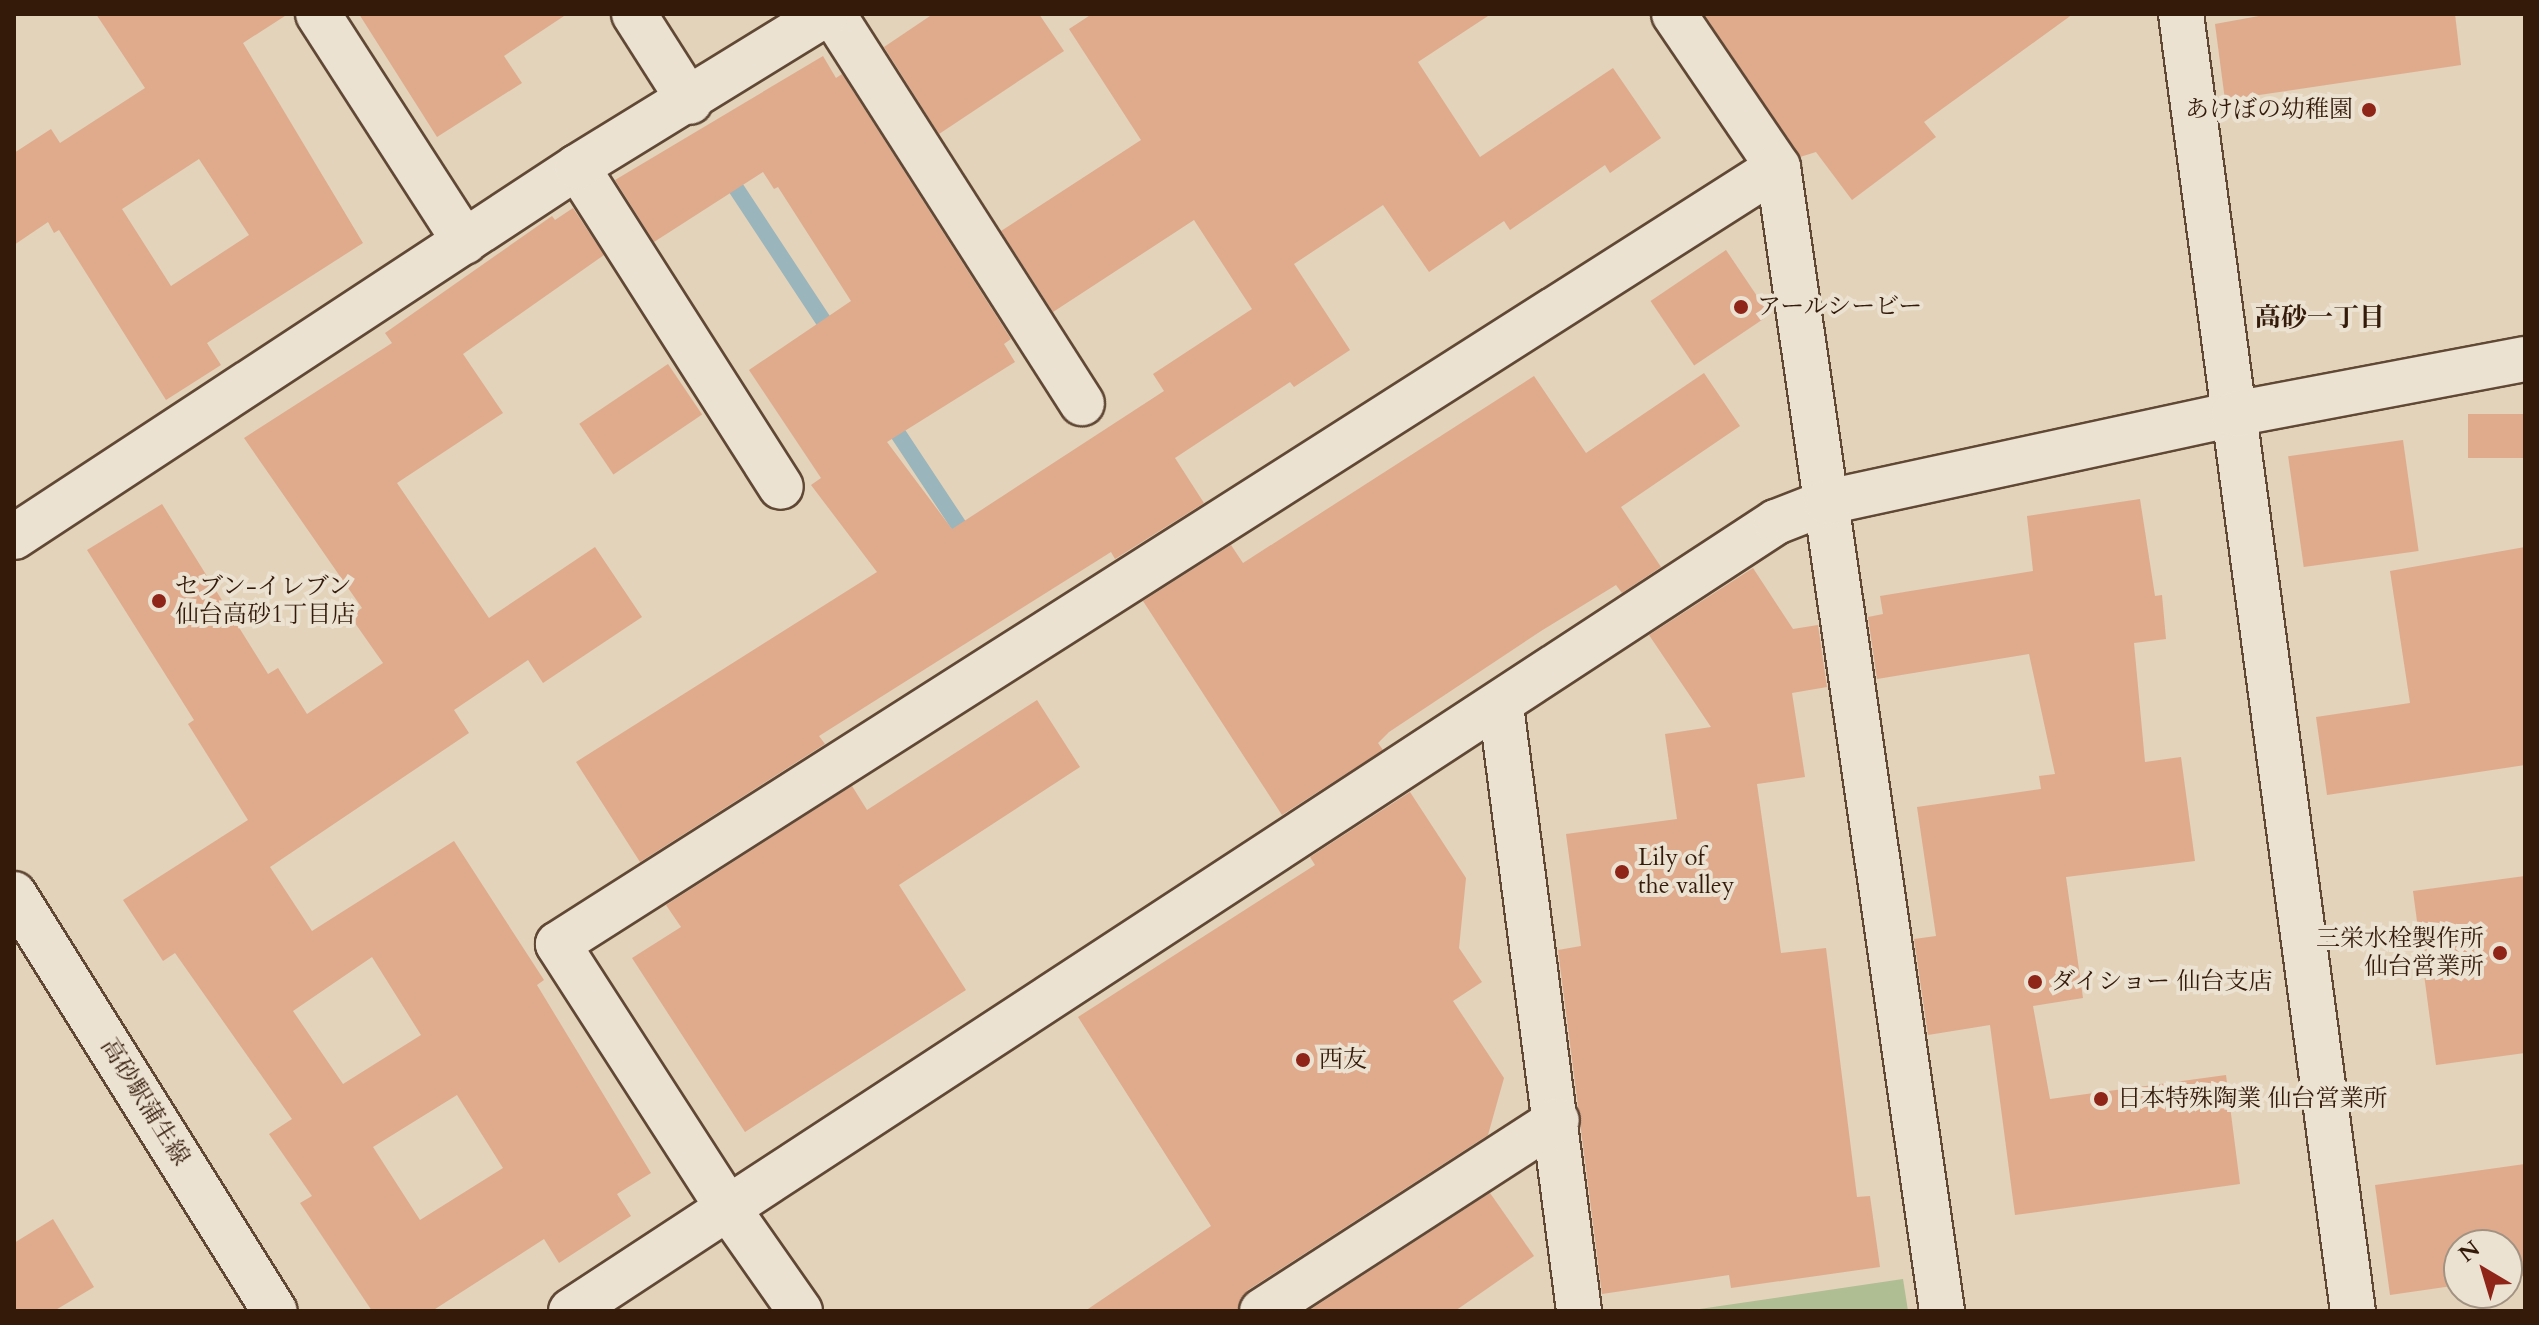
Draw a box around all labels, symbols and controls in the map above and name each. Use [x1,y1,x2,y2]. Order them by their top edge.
place label: あけぼの幼稚園 [2185,96,2353,124]
marker: あけぼの幼稚園 [2360,101,2378,119]
place label: アールシービー [1757,293,1923,321]
marker: アールシービー [1732,298,1750,316]
district label: 高砂一丁目 [2255,302,2385,334]
place label: セブン-イレブン 仙台高砂1丁目店 [175,573,355,629]
marker: セブン-イレブン 仙台高砂1丁目店 [150,592,168,610]
place label: Lily of the valley [1638,844,1734,900]
marker: Lily of the valley [1613,863,1631,881]
place label: 三栄水栓製作所 仙台営業所 [2316,925,2484,981]
marker: 三栄水栓製作所 仙台営業所 [2491,944,2509,962]
place label: ダイショー 仙台支店 [2051,968,2273,996]
marker: ダイショー 仙台支店 [2026,973,2044,991]
street label: 高砂駅蒲生線 [95,1033,195,1171]
place label: 西友 [1319,1046,1367,1074]
marker: 西友 [1294,1051,1312,1069]
place label: 日本特殊陶業 仙台営業所 [2117,1085,2387,1113]
marker: 日本特殊陶業 仙台営業所 [2092,1090,2110,1108]
north arrow [2443,1229,2523,1309]
text: N [2453,1234,2486,1269]

